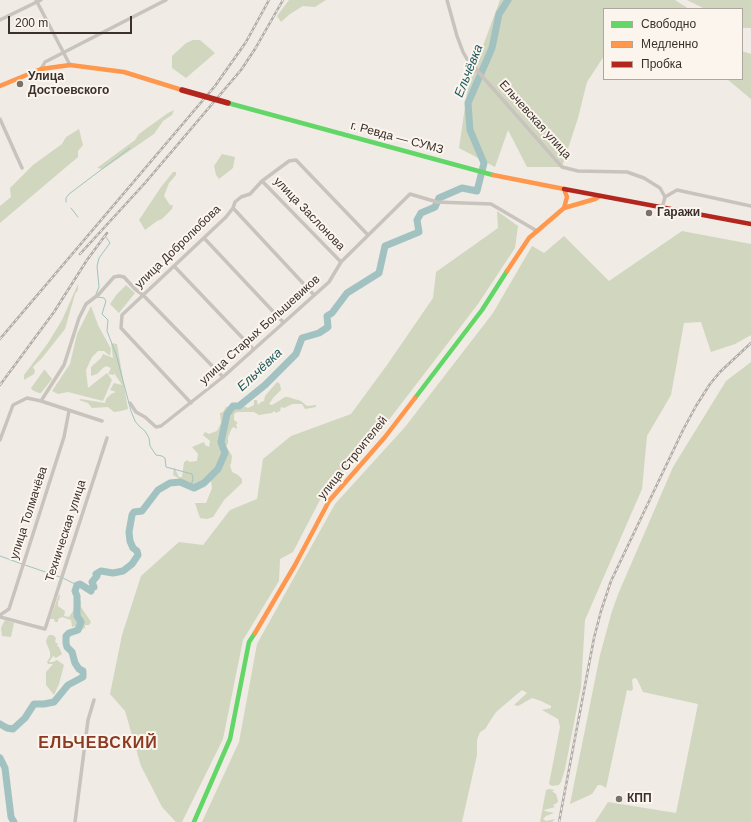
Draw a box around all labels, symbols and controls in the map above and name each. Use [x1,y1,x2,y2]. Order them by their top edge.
scale bar [10,8,134,34]
legend [603,8,743,80]
text: 200 m [15,16,48,30]
text: Свободно [641,17,696,31]
text: Медленно [641,37,698,51]
water label: Ельчёвка [451,42,487,100]
text: Пробка [641,57,682,71]
place label: Улица Достоевского [28,70,109,98]
street label: Ельчевская улица [496,78,574,162]
marker: Улица Достоевского [15,79,25,89]
street label: г. Ревда — СУМЗ [349,119,445,157]
street label: улица Заслонова [270,174,348,254]
street label: улица Добролюбова [132,202,224,292]
place label: Гаражи [657,206,700,220]
marker: Гаражи [644,208,654,218]
street label: улица Старых Большевиков [197,272,323,388]
water label: Ельчёвка [234,345,286,395]
street label: улица Строителей [315,414,391,502]
street label: улица Толмачёва [7,465,51,561]
street label: Техническая улица [43,478,89,584]
district label: ЕЛЬЧЕВСКИЙ [38,734,158,754]
place label: КПП [627,792,652,806]
marker: КПП [614,794,624,804]

